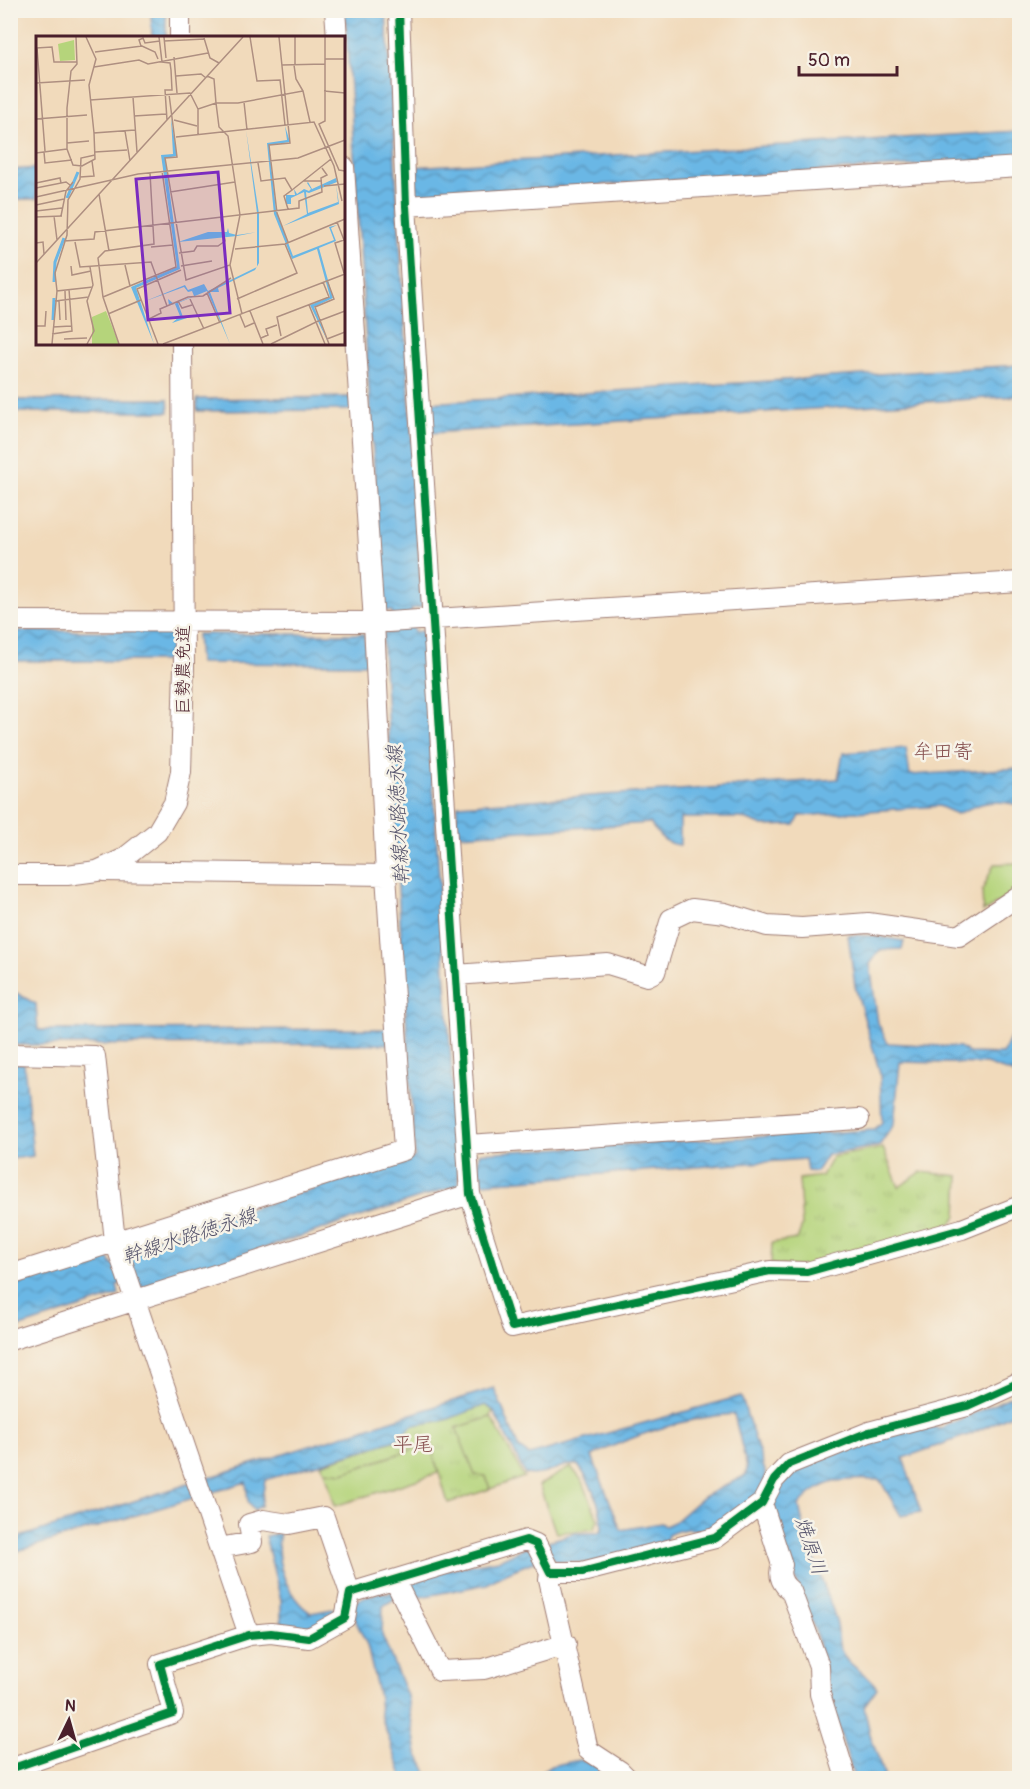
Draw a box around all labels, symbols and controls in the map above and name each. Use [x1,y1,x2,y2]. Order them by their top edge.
inset map [36,36,345,345]
scale bar [799,39,896,77]
text: 50 m [808,49,850,72]
street label: 巨勢農免道 [172,625,195,715]
district label: 牟田寄 [913,739,973,764]
water label: 幹線水路徳永線 [382,743,414,886]
water label: 幹線水路徳永線 [119,1202,260,1270]
district label: 平尾 [393,1432,433,1457]
water label: 焼原川 [790,1514,832,1578]
north arrow [39,1690,99,1750]
text: N [64,1696,77,1717]

